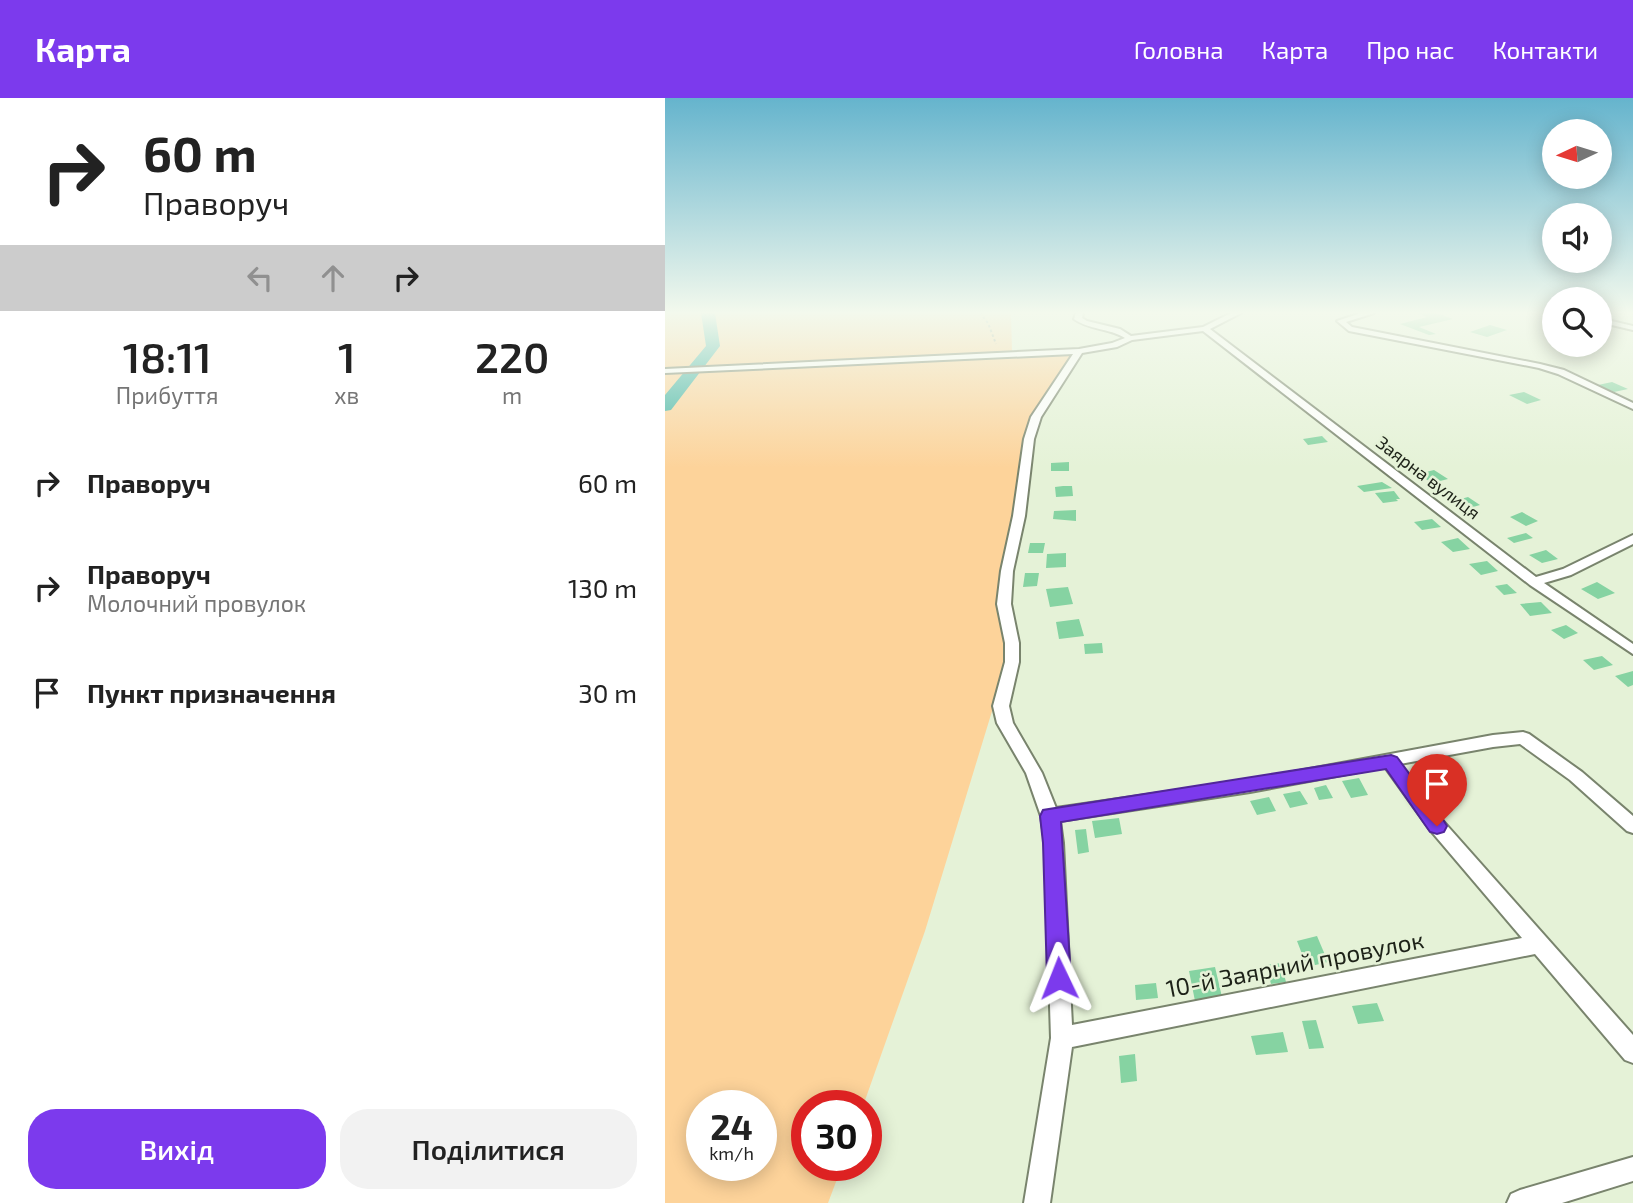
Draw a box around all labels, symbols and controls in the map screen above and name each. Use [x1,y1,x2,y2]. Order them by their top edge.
text: Карта [35,29,131,69]
text: Головна [1134,35,1224,64]
text: Карта [1262,35,1328,64]
text: Про нас [1366,35,1454,64]
text: Контакти [1492,35,1598,64]
north arrow [1542,119,1612,189]
map controls [1542,119,1612,357]
text: 60 m [143,123,257,182]
icon: right [28,126,119,217]
text: Праворуч [143,183,289,221]
button: sound [1542,203,1612,273]
icon: left [241,259,279,297]
icon: ahead [314,259,352,297]
icon: right [387,259,425,297]
button: search [1542,287,1612,357]
text: 18:11 [123,331,212,381]
text: 1 [338,331,356,381]
text: 220 [475,331,549,381]
text: Прибуття [116,381,218,409]
text: хв [334,381,359,409]
text: m [502,381,522,409]
street label: Заярна вулиця [1372,431,1485,523]
icon: right [28,464,66,502]
text: Праворуч [87,467,211,498]
text: 60 m [578,467,637,498]
text: Праворуч [87,558,211,589]
icon: right [28,569,66,607]
text: 130 m [568,572,637,603]
text: Молочний провулок [87,589,306,617]
icon: arrive [28,674,66,712]
text: Пункт призначення [87,677,336,708]
text: 30 m [578,677,637,708]
pin [1407,754,1467,826]
icon: arrive [1418,765,1456,803]
street label: 10-й Заярний провулок [1163,924,1426,1004]
position arrow [1022,941,1096,1015]
speed limit sign: 30 [791,1090,882,1181]
text: 24 [710,1105,753,1147]
button: Вихід [28,1109,326,1189]
button: Поділитися [340,1109,637,1189]
text: km/h [709,1142,754,1164]

